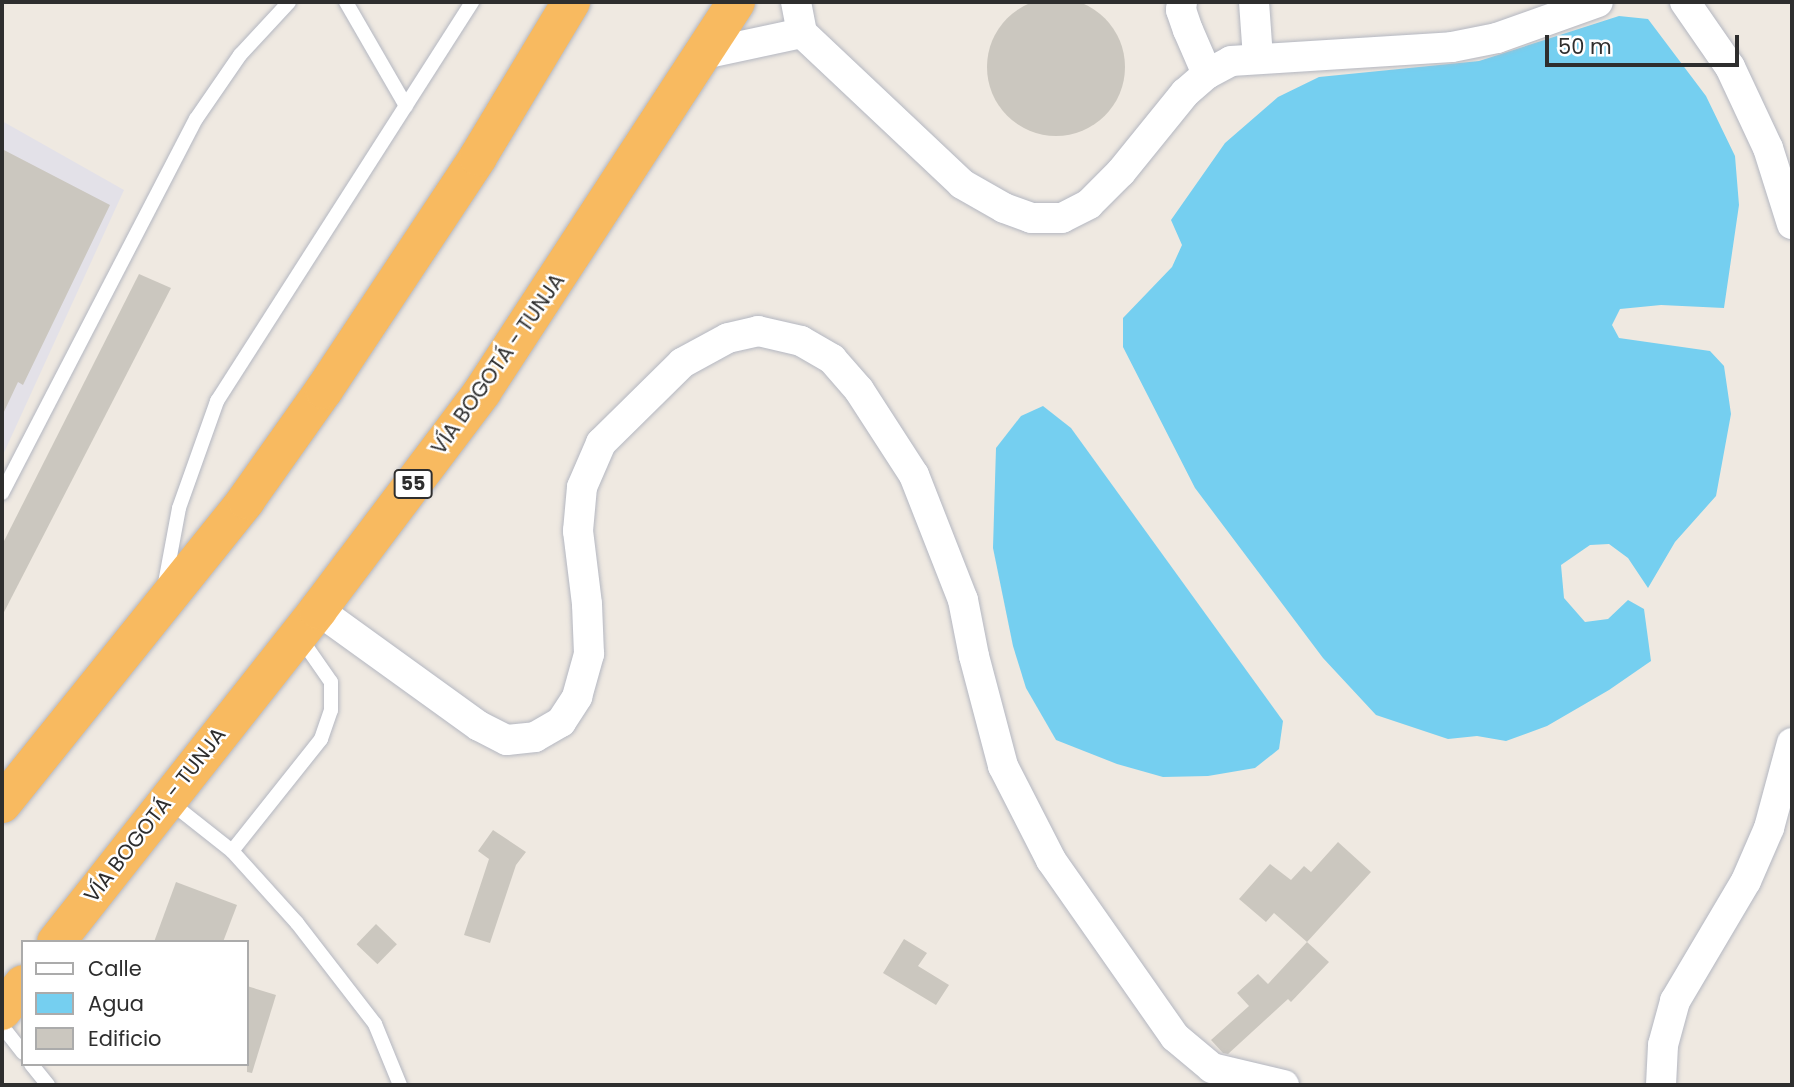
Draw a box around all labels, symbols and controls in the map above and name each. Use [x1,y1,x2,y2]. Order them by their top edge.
scale bar [1549,21,1743,65]
text: 50 m [1558,32,1612,61]
street label: VÍA BOGOTÁ - TUNJA [426,269,570,459]
road number: 55 [392,468,434,499]
street label: VÍA BOGOTÁ - TUNJA [79,722,231,908]
legend [21,940,248,1066]
text: Calle [88,954,142,983]
text: Agua [88,989,144,1018]
text: Edificio [88,1024,162,1053]

